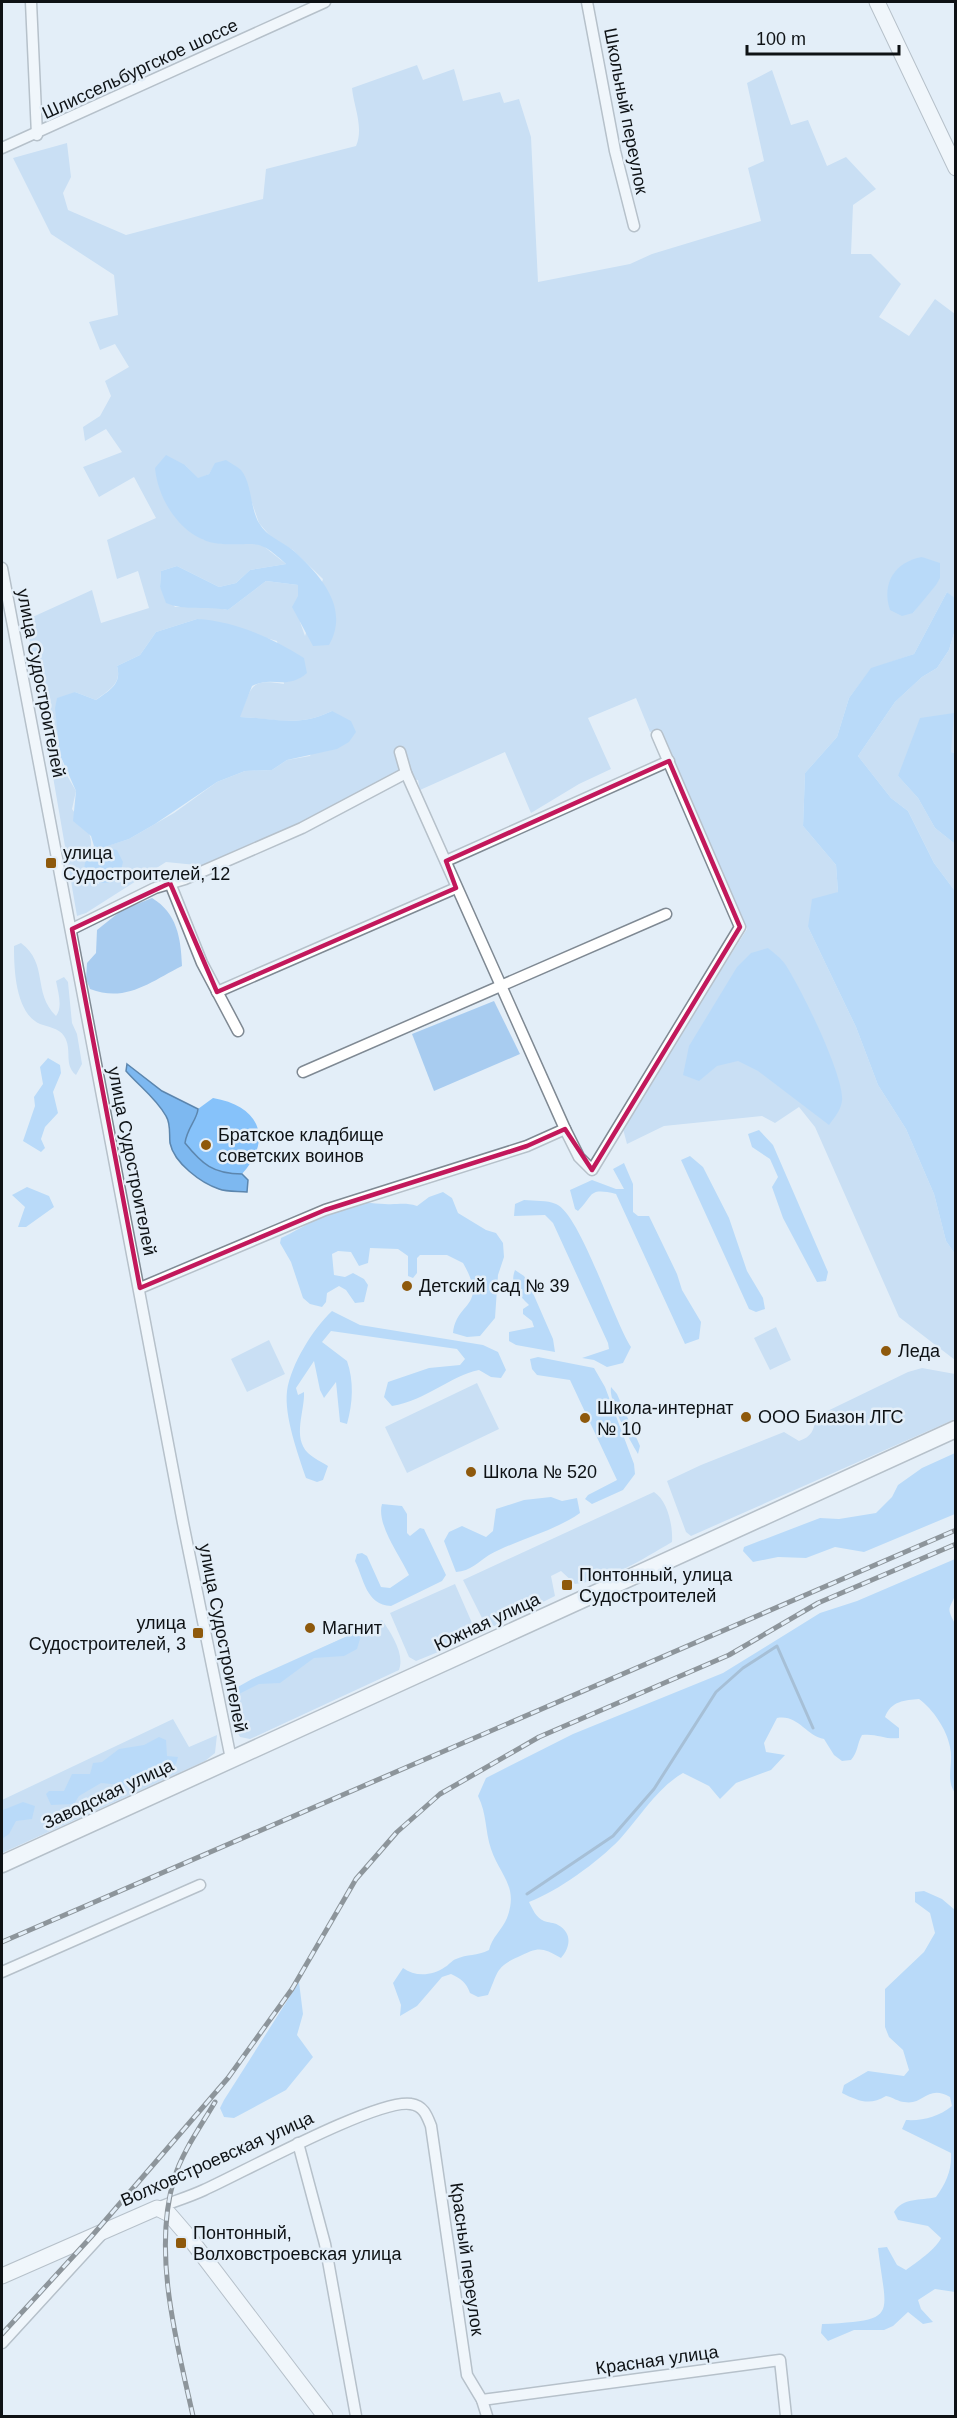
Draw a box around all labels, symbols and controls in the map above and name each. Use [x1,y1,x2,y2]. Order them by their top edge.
street label: Шлиссельбургское шоссе [39,15,241,123]
scale bar [747,18,898,56]
street label: Школьный переулок [600,26,652,196]
text: 100 m [756,29,806,49]
street label: улица Судостроителей [13,587,69,779]
place label: улица Судостроителей, 12 [63,843,230,884]
marker: улица Судостроителей, 12 [44,856,58,870]
street label: улица Судостроителей [104,1065,160,1257]
place label: Братское кладбище советских воинов [218,1125,384,1166]
marker: Братское кладбище советских воинов [199,1138,213,1152]
place label: Детский сад № 39 [419,1276,569,1296]
marker: Детский сад № 39 [400,1279,414,1293]
place label: Леда [898,1341,941,1361]
marker: Леда [879,1344,893,1358]
place label: Школа-интернат № 10 [597,1398,734,1439]
place label: ООО Биазон ЛГС [758,1407,903,1427]
marker: ООО Биазон ЛГС [739,1410,753,1424]
marker: Школа-интернат № 10 [578,1411,592,1425]
place label: Школа № 520 [483,1462,597,1482]
marker: Школа № 520 [464,1465,478,1479]
street label: улица Судостроителей [195,1542,251,1734]
place label: Понтонный, улица Судостроителей [579,1565,733,1606]
marker: Понтонный, улица Судостроителей [560,1578,574,1592]
street label: Южная улица [431,1588,544,1655]
place label: улица Судостроителей, 3 [29,1613,187,1654]
place label: Магнит [322,1618,382,1638]
marker: Магнит [303,1621,317,1635]
marker: улица Судостроителей, 3 [191,1626,205,1640]
street label: Заводская улица [39,1755,177,1833]
street label: Волховстроевская улица [118,2107,317,2211]
street label: Красный переулок [446,2181,488,2337]
place label: Понтонный, Волховстроевская улица [193,2223,402,2264]
marker: Понтонный, Волховстроевская улица [174,2236,188,2250]
street label: Красная улица [594,2341,721,2379]

